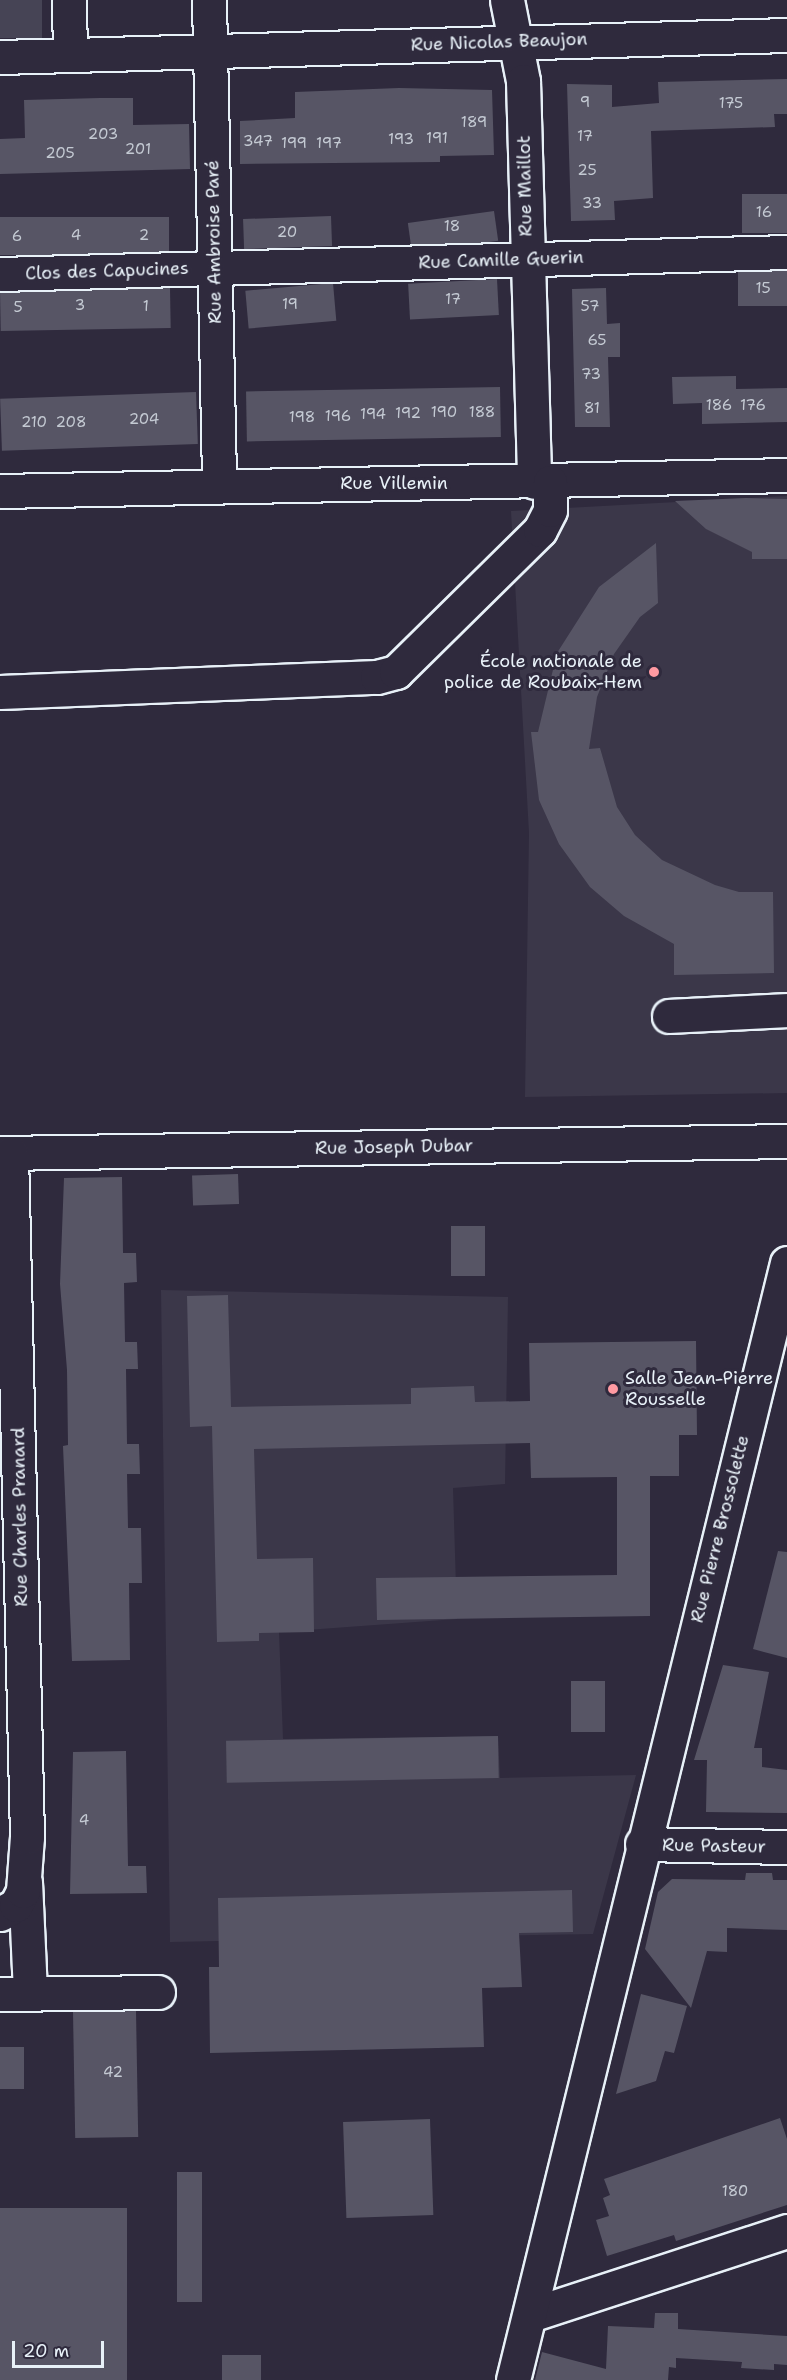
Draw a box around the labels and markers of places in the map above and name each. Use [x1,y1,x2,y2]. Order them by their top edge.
place label: École nationale de police de Roubaix-Hem [444,651,642,694]
marker: École nationale de police de Roubaix-Hem [647,665,661,679]
place label: Salle Jean-Pierre Rousselle [625,1368,773,1410]
marker: Salle Jean-Pierre Rousselle [606,1382,620,1396]

